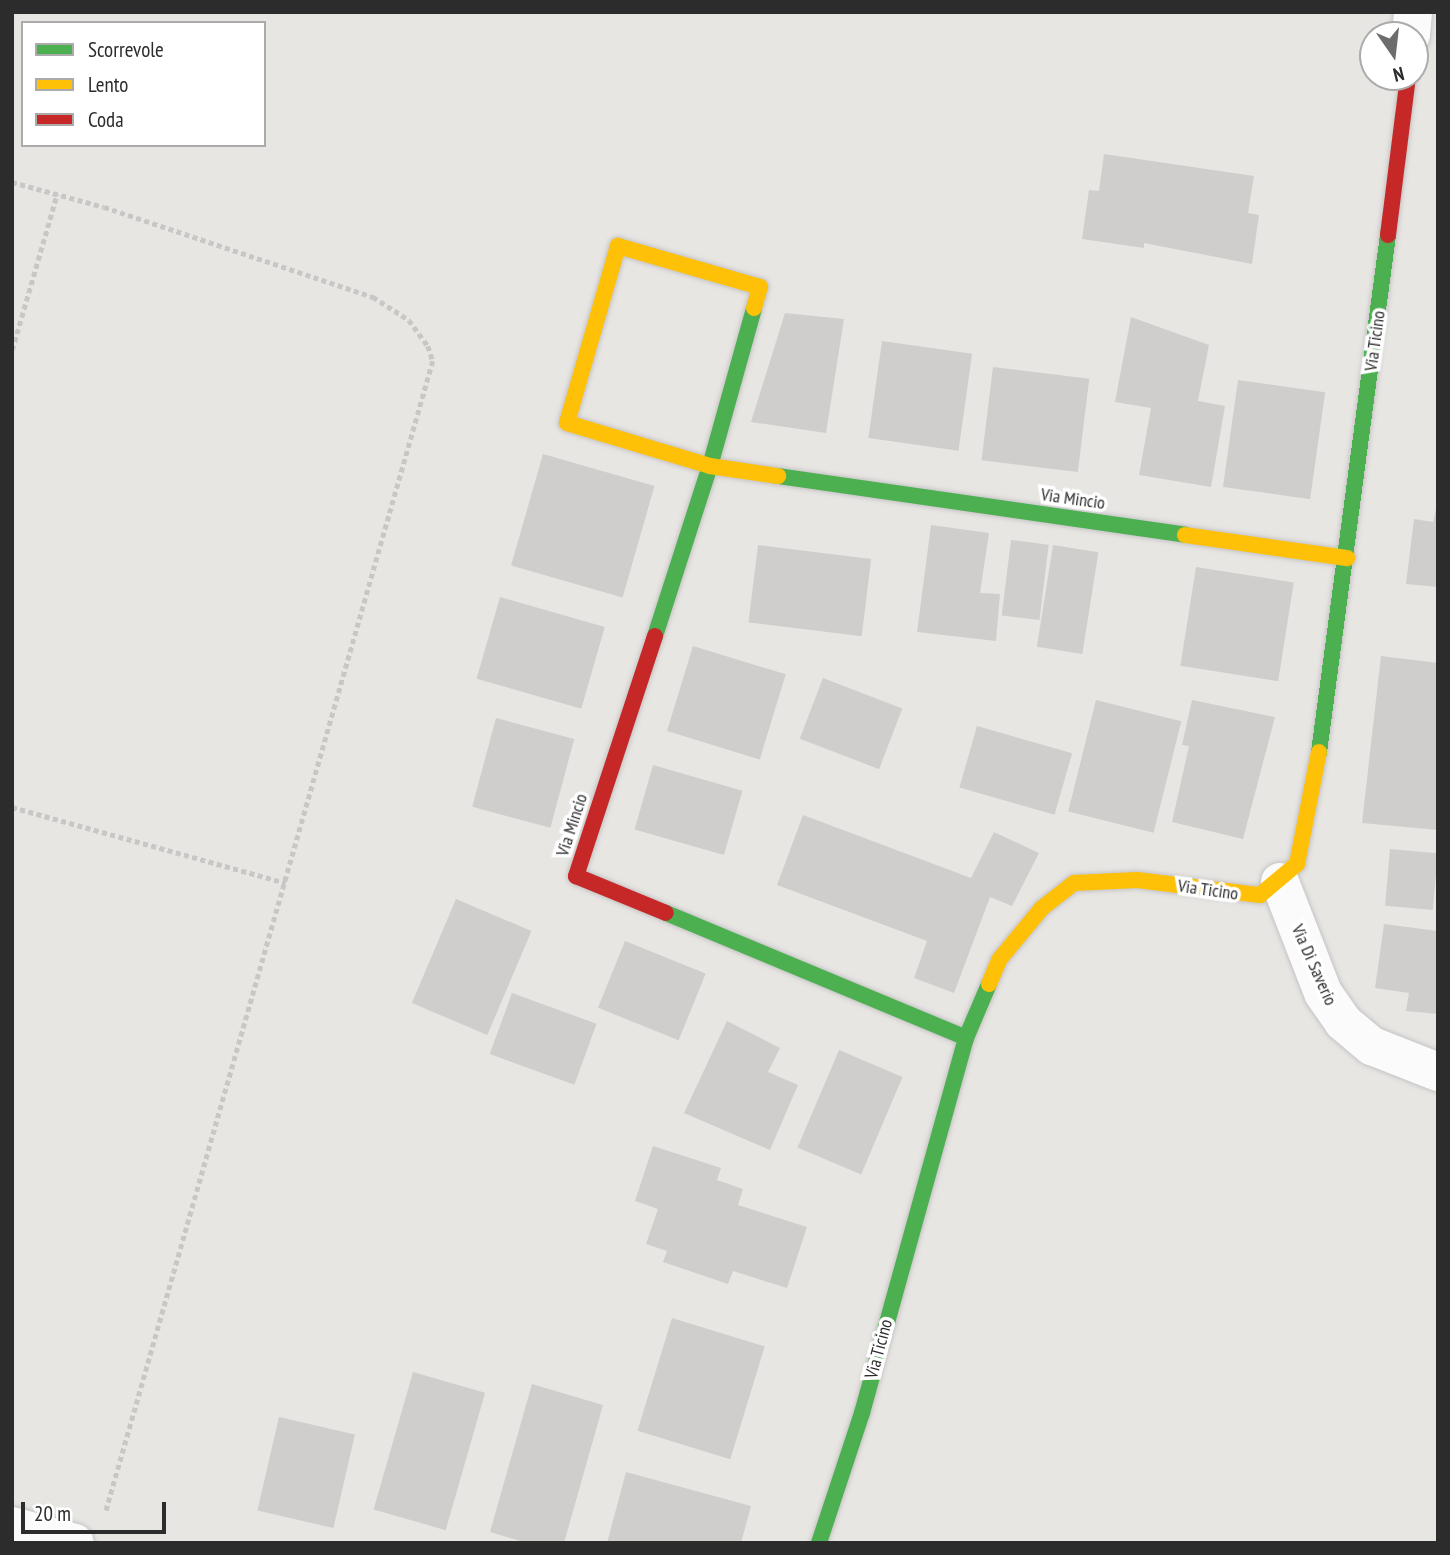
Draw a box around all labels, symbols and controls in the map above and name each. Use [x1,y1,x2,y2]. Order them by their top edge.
legend [21,21,266,147]
north arrow [1359,21,1429,91]
text: Scorrevole [88,36,164,63]
text: N [1391,62,1406,87]
text: Lento [88,71,128,98]
text: Coda [88,106,124,133]
street label: Via Ticino [1360,309,1390,373]
street label: Via Mincio [1040,484,1106,514]
street label: Via Mincio [552,791,592,859]
street label: Via Ticino [1176,875,1240,905]
street label: Via Di Saverio [1287,921,1341,1009]
street label: Via Ticino [861,1317,897,1381]
scale bar [24,1488,170,1532]
text: 20 m [34,1500,71,1527]

